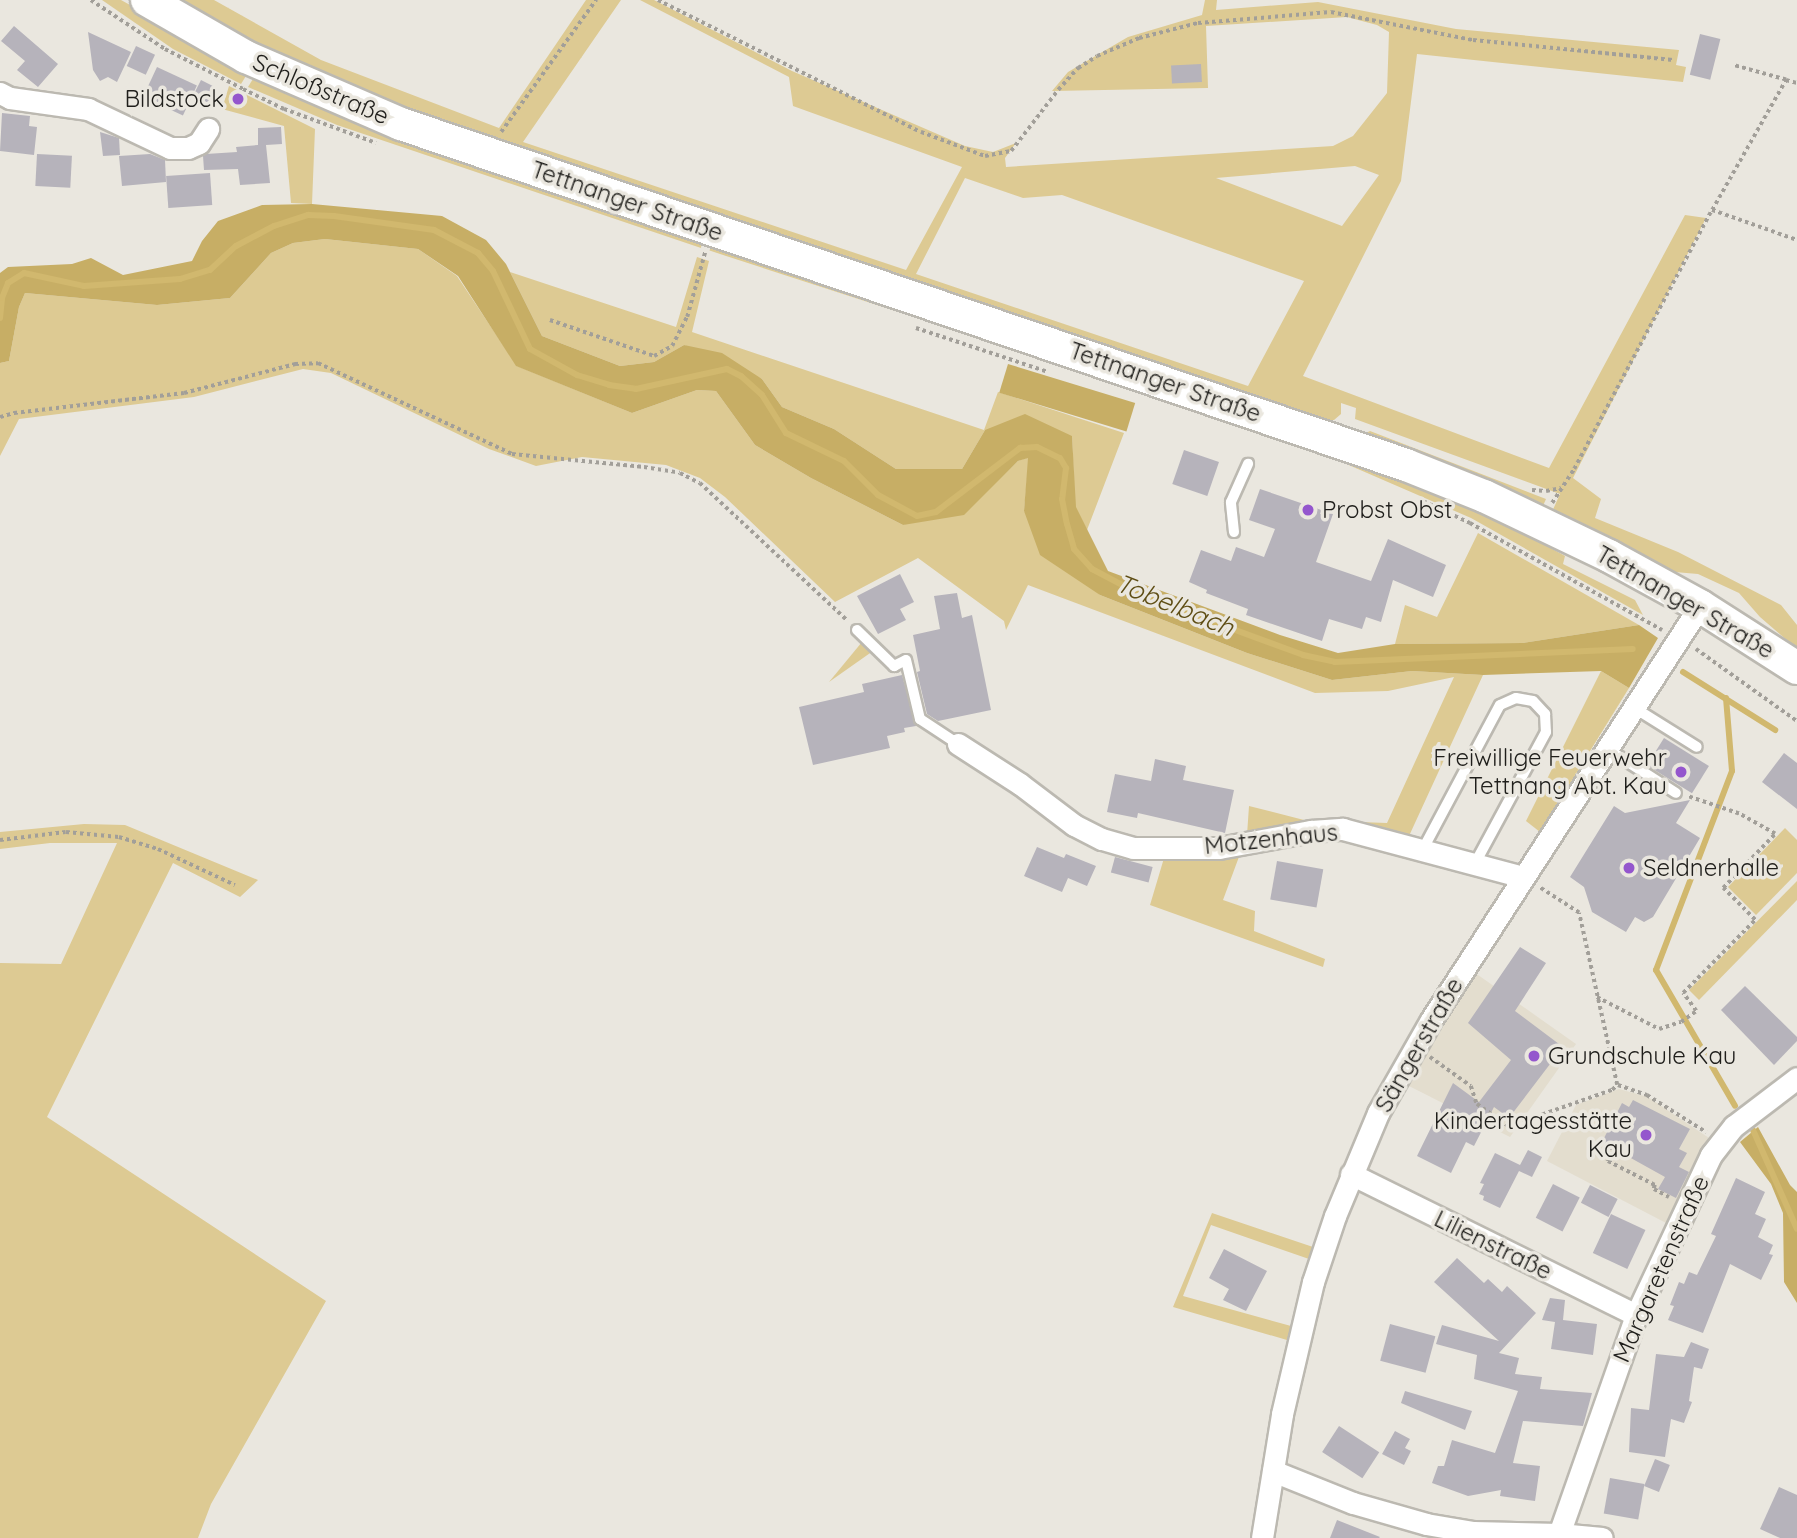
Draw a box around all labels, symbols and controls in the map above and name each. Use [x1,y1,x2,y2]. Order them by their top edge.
street label: Schloßstraße [249,47,393,131]
place label: Bildstock [124,85,224,113]
marker: Bildstock [230,91,246,107]
street label: Tettnanger Straße [527,155,727,247]
street label: Tettnanger Straße [1065,336,1265,428]
place label: Probst Obst [1322,496,1452,524]
marker: Probst Obst [1300,502,1316,518]
street label: Tettnanger Straße [1591,539,1779,665]
water label: Tobelbach [1111,567,1239,643]
place label: Freiwillige Feuerwehr Tettnang Abt. Kau [1433,744,1667,800]
marker: Freiwillige Feuerwehr Tettnang Abt. Kau [1673,764,1689,780]
street label: Motzenhaus [1203,818,1339,860]
place label: Seldnerhalle [1643,854,1779,882]
marker: Seldnerhalle [1621,860,1637,876]
street label: Sängerstraße [1369,973,1469,1117]
place label: Grundschule Kau [1548,1042,1737,1070]
marker: Grundschule Kau [1526,1048,1542,1064]
place label: Kindertagesstätte Kau [1434,1107,1632,1163]
marker: Kindertagesstätte Kau [1638,1127,1654,1143]
street label: Margaretenstraße [1607,1171,1715,1367]
street label: Lilienstraße [1430,1204,1556,1286]

